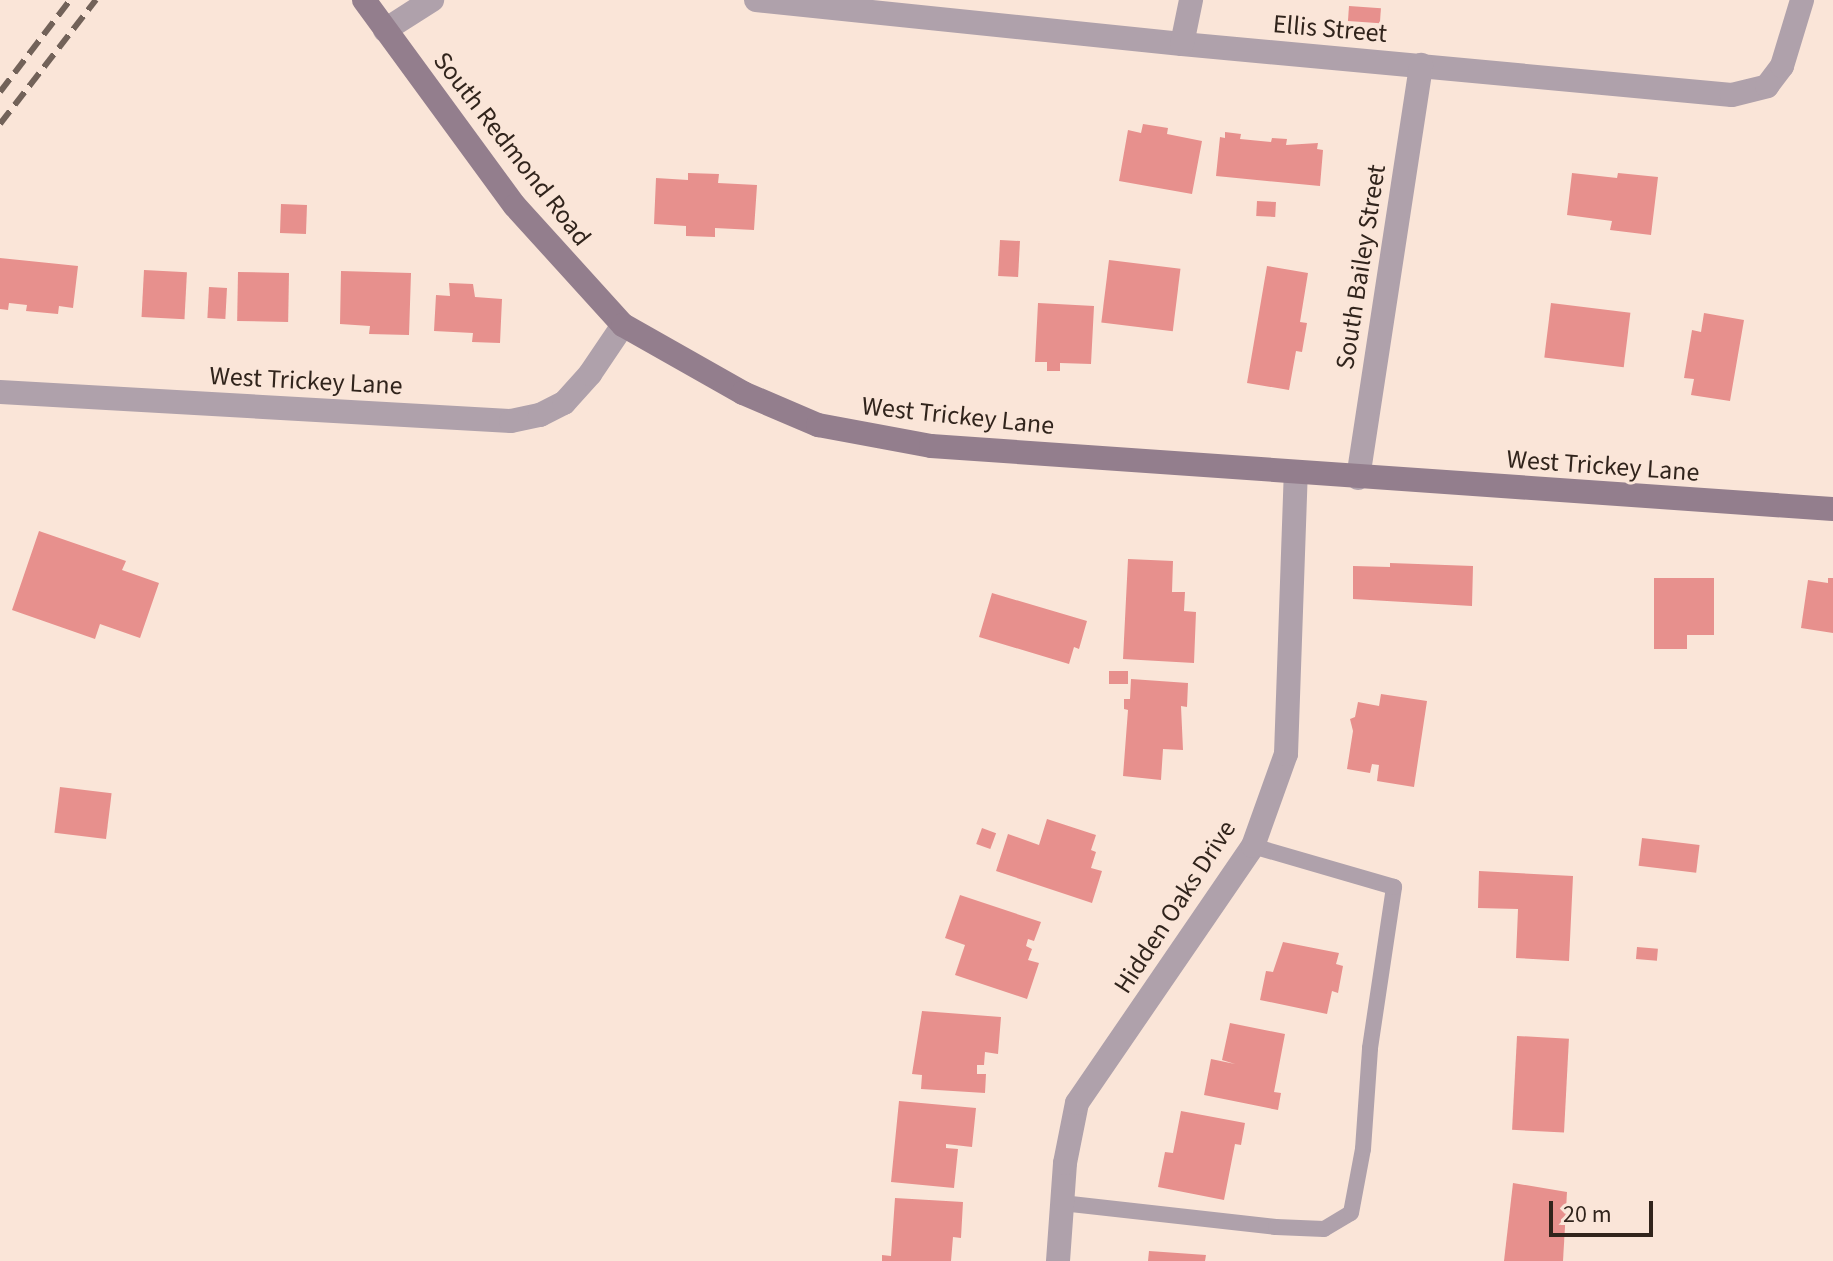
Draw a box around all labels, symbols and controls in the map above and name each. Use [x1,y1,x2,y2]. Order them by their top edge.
street label: Ellis Street [1272,8,1388,50]
street label: South Redmond Road [427,46,597,252]
street label: South Bailey Street [1329,162,1393,372]
street label: West Trickey Lane [209,360,403,402]
street label: West Trickey Lane [860,390,1056,442]
street label: West Trickey Lane [1505,444,1701,488]
street label: Hidden Oaks Drive [1107,815,1243,999]
scale bar [1553,1185,1657,1235]
text: 20 m [1563,1197,1612,1232]

